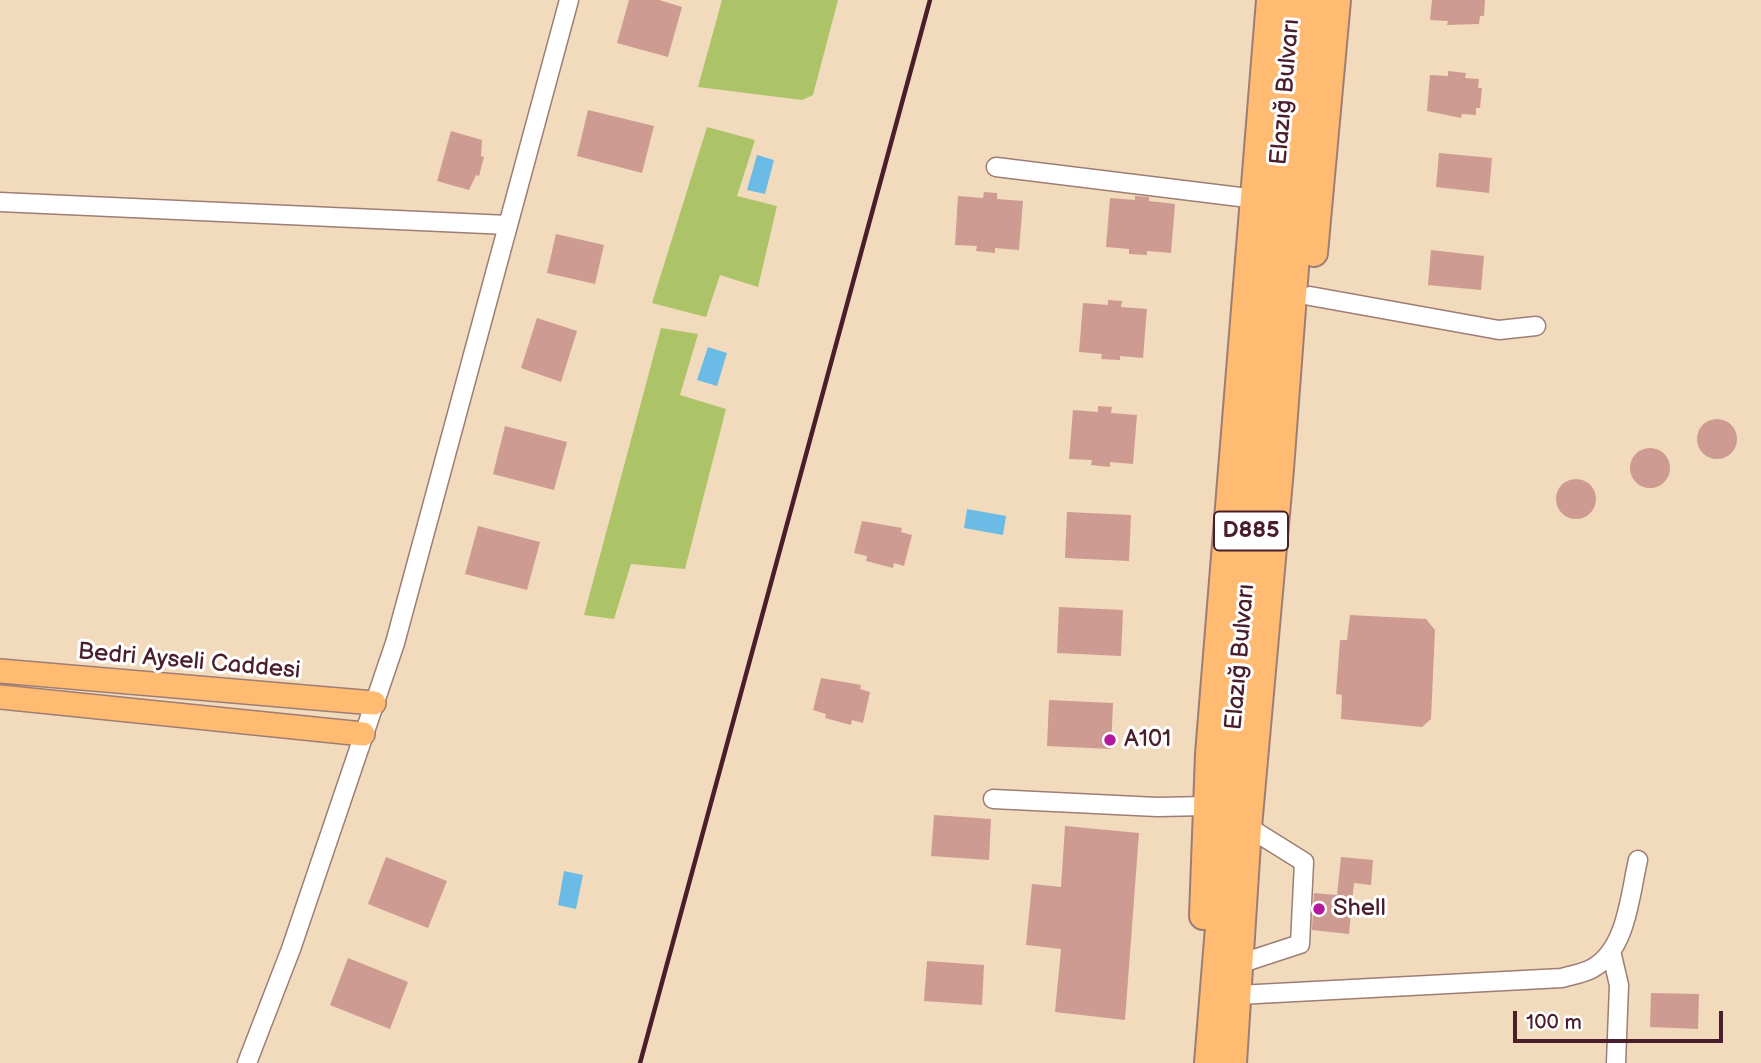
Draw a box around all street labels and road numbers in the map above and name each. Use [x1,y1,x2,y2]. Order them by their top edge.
street label: Elazığ Bulvarı [1265,18,1307,166]
road number: D885 [1214,512,1288,551]
street label: Elazığ Bulvarı [1220,583,1262,731]
street label: Bedri Ayseli Caddesi [76,638,302,686]

